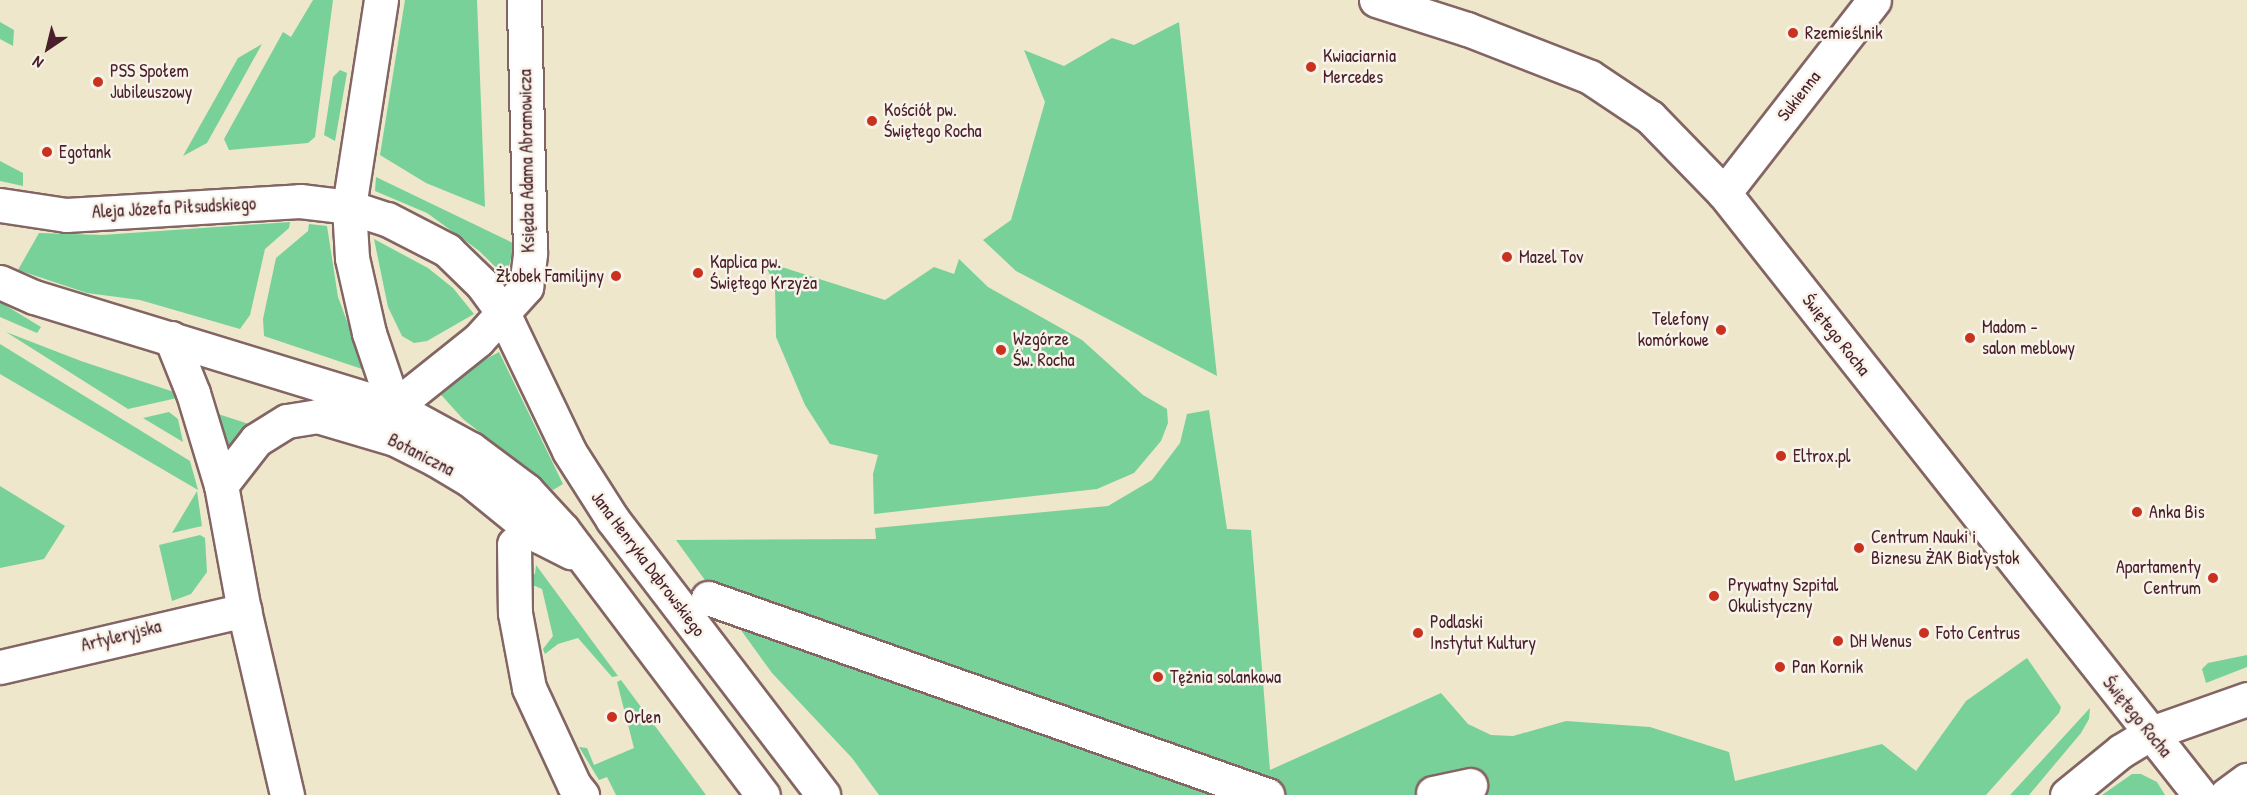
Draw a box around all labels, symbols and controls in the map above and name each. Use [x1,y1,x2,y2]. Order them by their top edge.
north arrow [18,18,78,78]
place label: Rzemieślnik [1805,22,1883,44]
marker: Rzemieślnik [1786,26,1800,40]
place label: Kwiaciarnia Mercedes [1323,46,1396,88]
text: N [28,51,47,74]
marker: Kwiaciarnia Mercedes [1304,60,1318,74]
place label: PSS Społem Jubileuszowy [110,61,192,104]
street label: Sukienna [1773,67,1825,125]
street label: Księdza Adama Abramowicza [515,69,539,253]
marker: PSS Społem Jubileuszowy [91,75,105,89]
place label: Kościół pw. Świętego Rocha [884,100,982,142]
marker: Kościół pw. Świętego Rocha [865,114,879,128]
place label: Egotank [59,141,111,163]
marker: Egotank [40,145,54,159]
street label: Aleja Józefa Piłsudskiego [91,193,257,223]
place label: Mazel Tov [1519,246,1583,268]
marker: Mazel Tov [1500,250,1514,264]
place label: Kaplica pw. Świętego Krzyża [710,252,817,294]
place label: Żłobek Familijny [496,265,604,287]
marker: Kaplica pw. Świętego Krzyża [691,266,705,280]
marker: Żłobek Familijny [609,269,623,283]
street label: Świętego Rocha [1797,290,1875,380]
place label: Telefony komórkowe [1638,309,1709,352]
place label: Madom - salon meblowy [1982,317,2075,360]
marker: Telefony komórkowe [1714,323,1728,337]
place label: Wzgórze Św. Rocha [1013,329,1075,372]
marker: Madom - salon meblowy [1963,331,1977,345]
marker: Wzgórze Św. Rocha [994,343,1008,357]
street label: Botaniczna [384,429,458,481]
place label: Eltrox.pl [1793,445,1851,467]
marker: Eltrox.pl [1774,449,1788,463]
street label: Jana Henryka Dąbrowskiego [586,487,710,641]
place label: Anka Bis [2149,501,2205,523]
marker: Anka Bis [2130,505,2144,519]
place label: Centrum Nauki i Biznesu ŻAK Białystok [1871,527,2019,570]
marker: Centrum Nauki i Biznesu ŻAK Białystok [1852,541,1866,555]
place label: Apartamenty Centrum [2116,557,2201,600]
marker: Apartamenty Centrum [2206,571,2220,585]
place label: Prywatny Szpital Okulistyczny [1728,575,1838,618]
marker: Prywatny Szpital Okulistyczny [1705,587,1723,605]
place label: Podlaski Instytut Kultury [1430,612,1536,654]
street label: Artyleryjska [79,616,163,656]
place label: Foto Centrus [1936,622,2020,644]
marker: Podlaski Instytut Kultury [1411,626,1425,640]
marker: Foto Centrus [1917,626,1931,640]
place label: DH Wenus [1850,630,1912,652]
marker: DH Wenus [1831,634,1845,648]
place label: Pan Kornik [1792,656,1863,678]
marker: Pan Kornik [1773,660,1787,674]
place label: Tężnia solankowa [1170,666,1281,688]
marker: Tężnia solankowa [1151,670,1165,684]
street label: Świętego Rocha [2098,672,2176,762]
place label: Orlen [624,706,661,728]
marker: Orlen [605,710,619,724]

